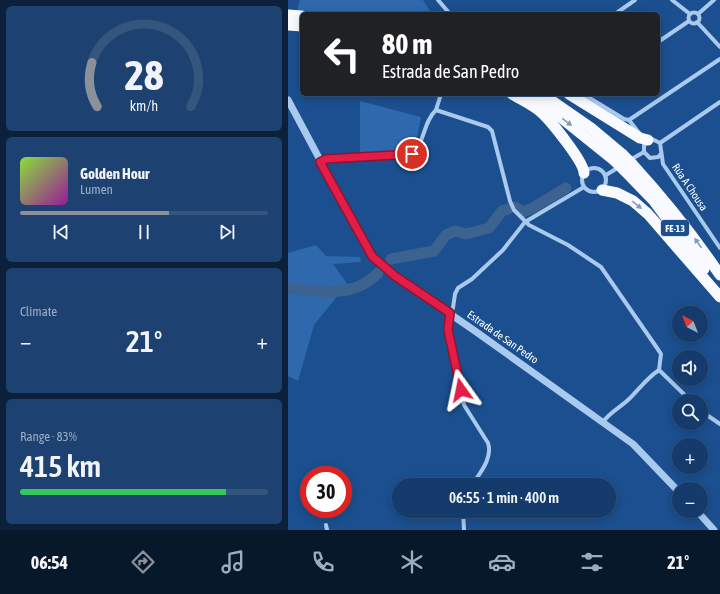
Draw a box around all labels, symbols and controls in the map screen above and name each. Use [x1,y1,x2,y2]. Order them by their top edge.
icon: left [316,28,368,80]
text: 80 m [382,28,432,60]
text: 28 [124,50,164,98]
text: Estrada de San Pedro [382,61,519,82]
text: km/h [130,97,158,113]
one-way arrow [562,118,573,127]
pin [395,137,429,171]
icon: arrive [401,143,423,165]
street label: Rúa A Chousa [670,161,710,213]
text: Golden Hour [80,165,150,182]
text: Lumen [80,182,113,197]
one-way arrow [632,201,643,210]
road number: FE-13 [661,220,689,236]
icon: previous [50,221,72,243]
icon: pause [133,221,155,243]
icon: next [216,221,238,243]
one-way arrow [694,237,702,248]
text: Climate [20,304,57,319]
north arrow [672,306,708,342]
map controls [672,306,708,518]
street label: Estrada de San Pedro [465,308,541,366]
text: 21° [126,324,162,358]
text: − [20,328,31,354]
text: + [257,328,268,354]
button: sound [672,350,708,386]
position arrow [440,369,482,411]
button: search [672,394,708,430]
text: Range · 83% [20,429,77,444]
button: + [672,438,708,474]
text: 415 km [20,449,101,483]
speed limit sign: 30 [300,466,352,518]
button: − [672,482,708,518]
text: 06:55 · 1 min · 400 m [449,489,559,506]
icon: directions [129,548,157,576]
icon: music [219,548,247,576]
icon: phone [309,548,337,576]
icon: climate [398,548,426,576]
icon: car [488,548,516,576]
icon: filters [578,548,606,576]
text: 06:54 [31,552,68,573]
text: 21° [667,552,689,573]

